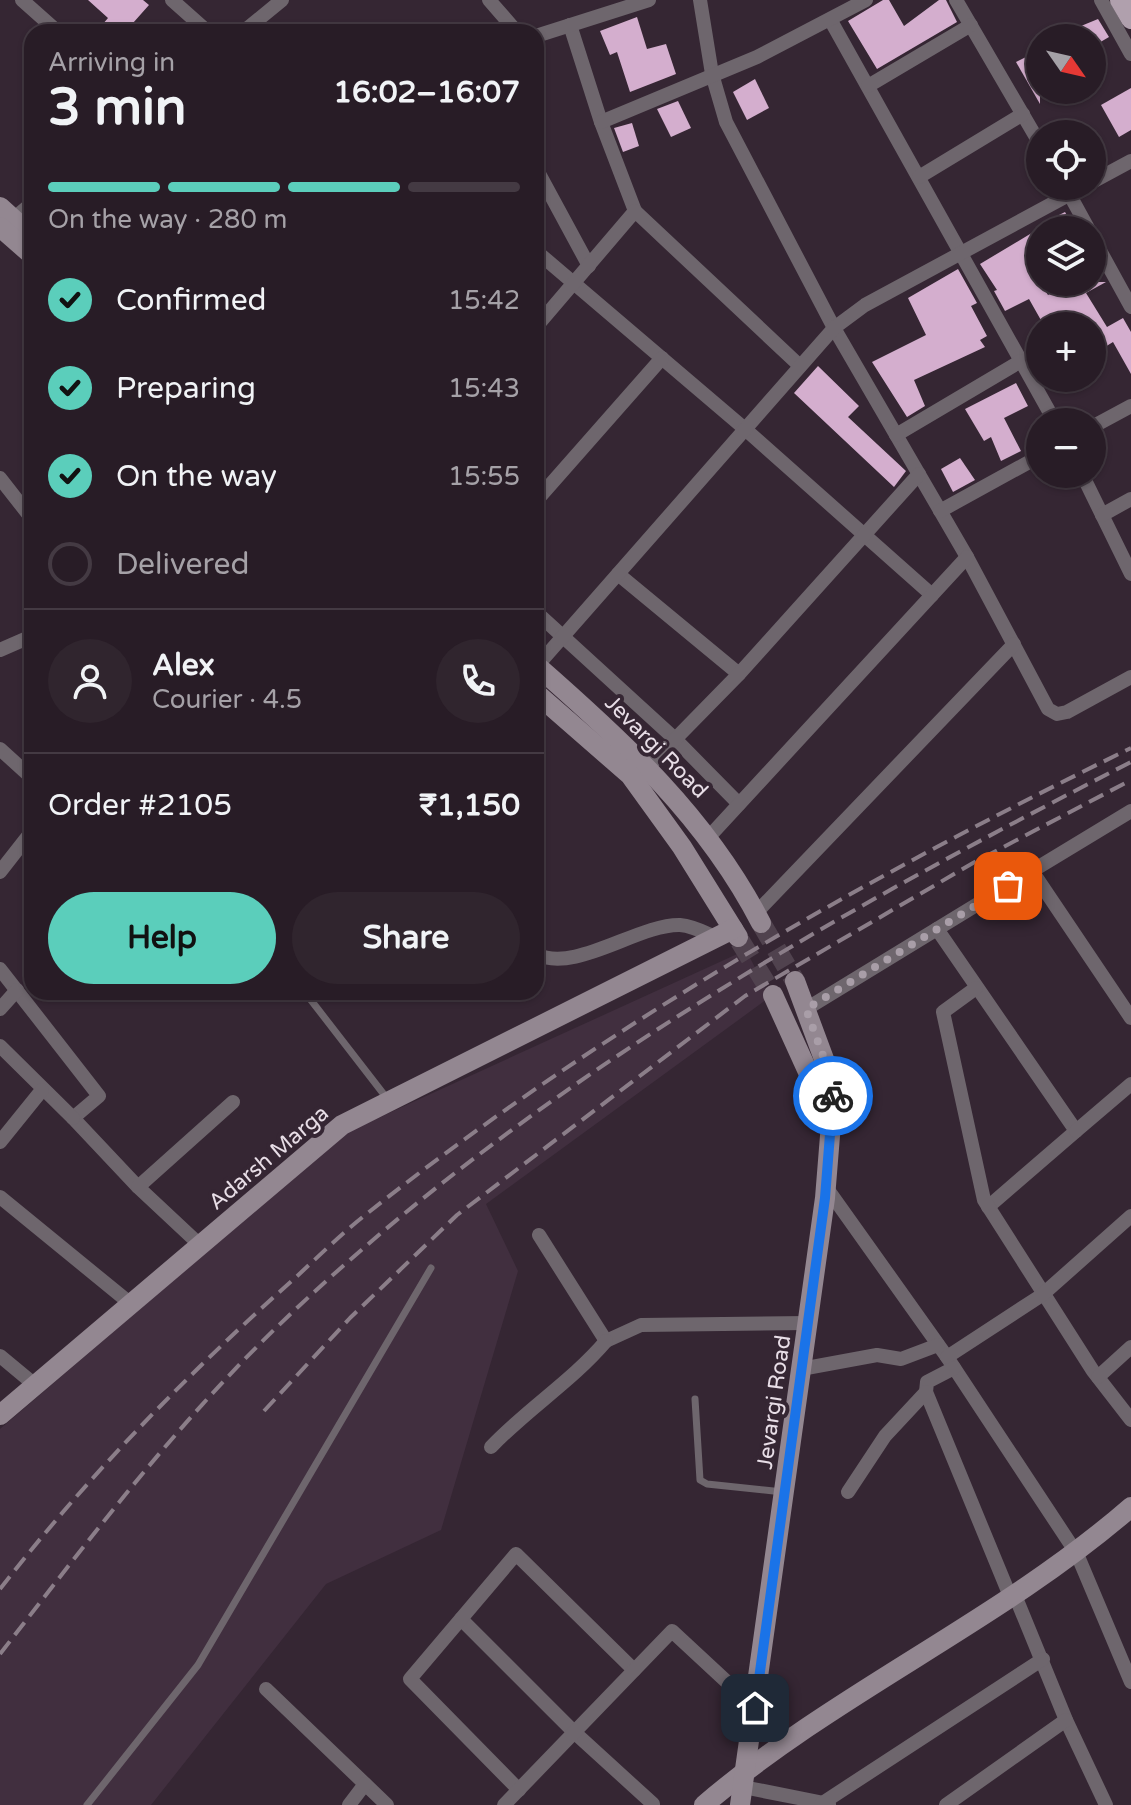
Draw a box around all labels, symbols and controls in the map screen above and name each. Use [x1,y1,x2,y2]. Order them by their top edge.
north arrow [1026,24,1106,104]
map controls [1026,24,1106,488]
text: Arriving in [48,47,175,78]
text: 16:02–16:07 [333,74,520,111]
text: 3 min [48,76,187,139]
button: locate [1026,120,1106,200]
text: On the way · 280 m [48,204,287,235]
button: layers [1026,216,1106,296]
icon: check [48,278,92,322]
text: Confirmed [116,282,267,319]
text: 15:42 [448,285,520,316]
button: + [1026,312,1106,392]
icon: check [48,366,92,410]
text: Preparing [116,370,256,407]
text: 15:43 [448,373,520,404]
button: − [1026,408,1106,488]
icon: check [48,454,92,498]
text: On the way [116,458,277,495]
text: 15:55 [448,461,520,492]
text: Delivered [116,546,250,583]
button: person [48,639,132,723]
button: phone [436,639,520,723]
text: Alex [152,647,215,684]
text: Courier · 4.5 [152,684,302,715]
street label: Jevargi Road [599,690,713,804]
text: Order #2105 [48,787,232,824]
text: ₹1,150 [419,787,520,824]
pin [974,852,1042,920]
icon: bag [986,864,1030,908]
button: Help [48,892,276,984]
button: Share [292,892,520,984]
courier [793,1056,873,1136]
icon: bike [811,1074,855,1118]
street label: Adarsh Marga [203,1100,334,1215]
street label: Jevargi Road [752,1334,796,1471]
pin [721,1674,789,1742]
icon: home [733,1686,777,1730]

